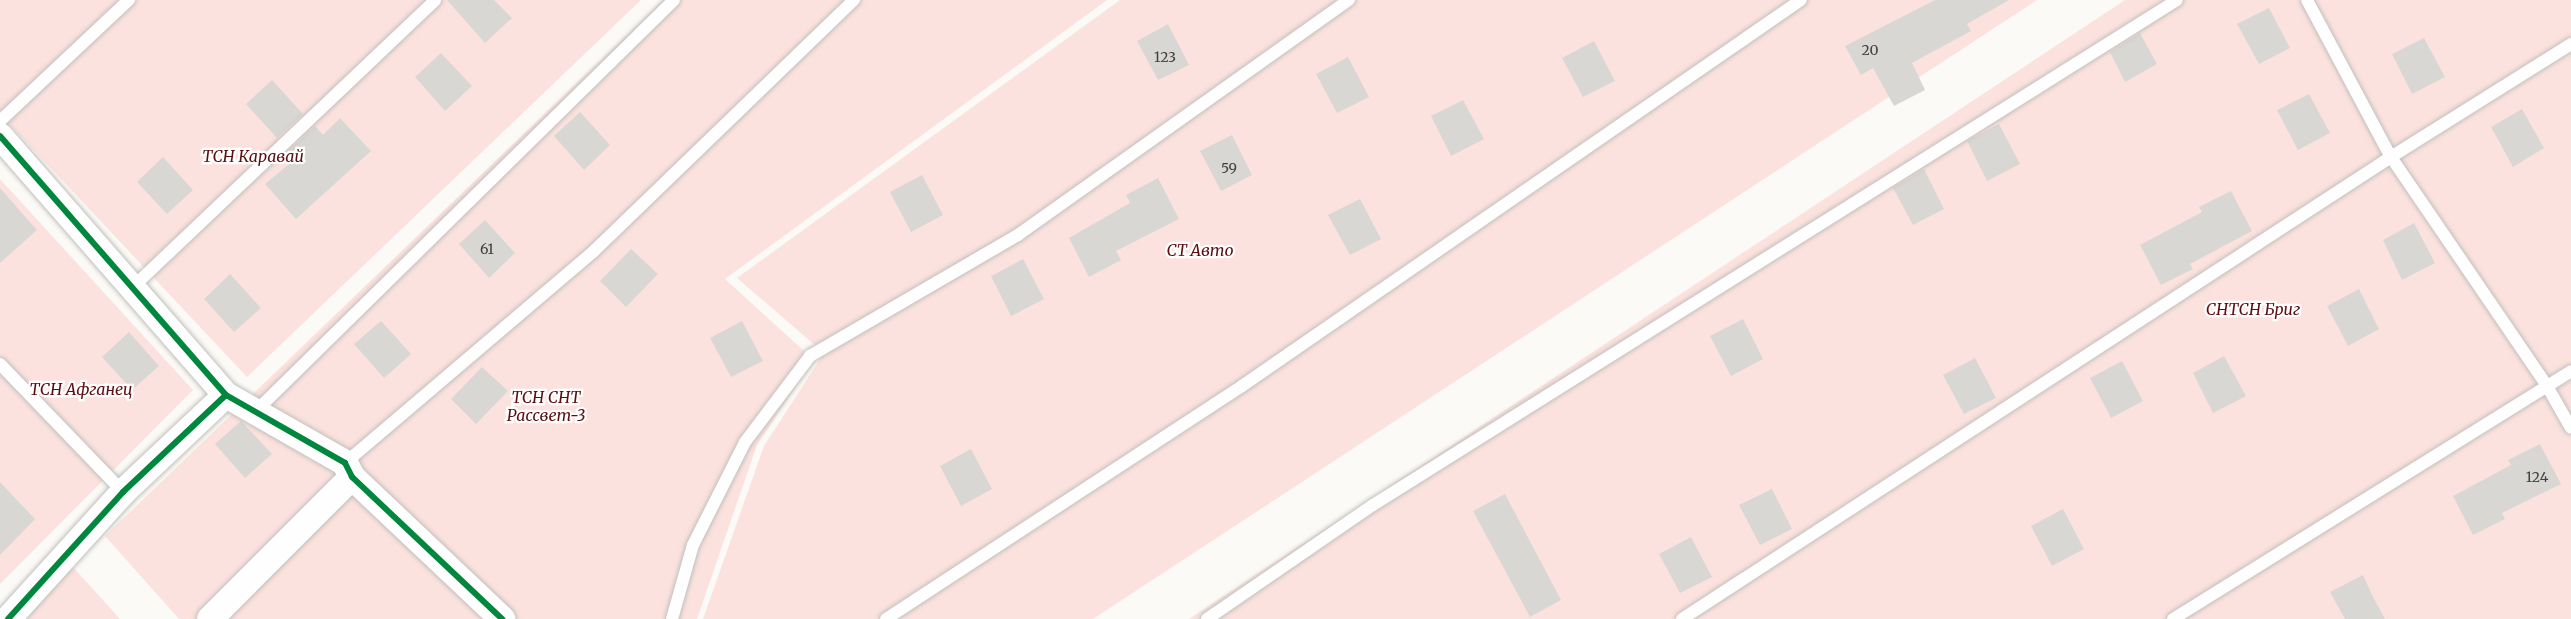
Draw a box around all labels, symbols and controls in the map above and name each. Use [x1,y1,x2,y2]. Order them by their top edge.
house number: 20 [1861,42,1879,58]
house number: 123 [1154,49,1176,65]
park label: ТСН Каравай [202,146,304,166]
house number: 59 [1221,160,1237,176]
park label: СТ Авто [1167,240,1233,260]
house number: 61 [480,241,494,257]
park label: СНТСН Бриг [2206,299,2300,319]
park label: ТСН Афганец [30,379,132,399]
park label: ТСН СНТ Рассвет-3 [507,387,585,425]
house number: 124 [2526,469,2548,485]

